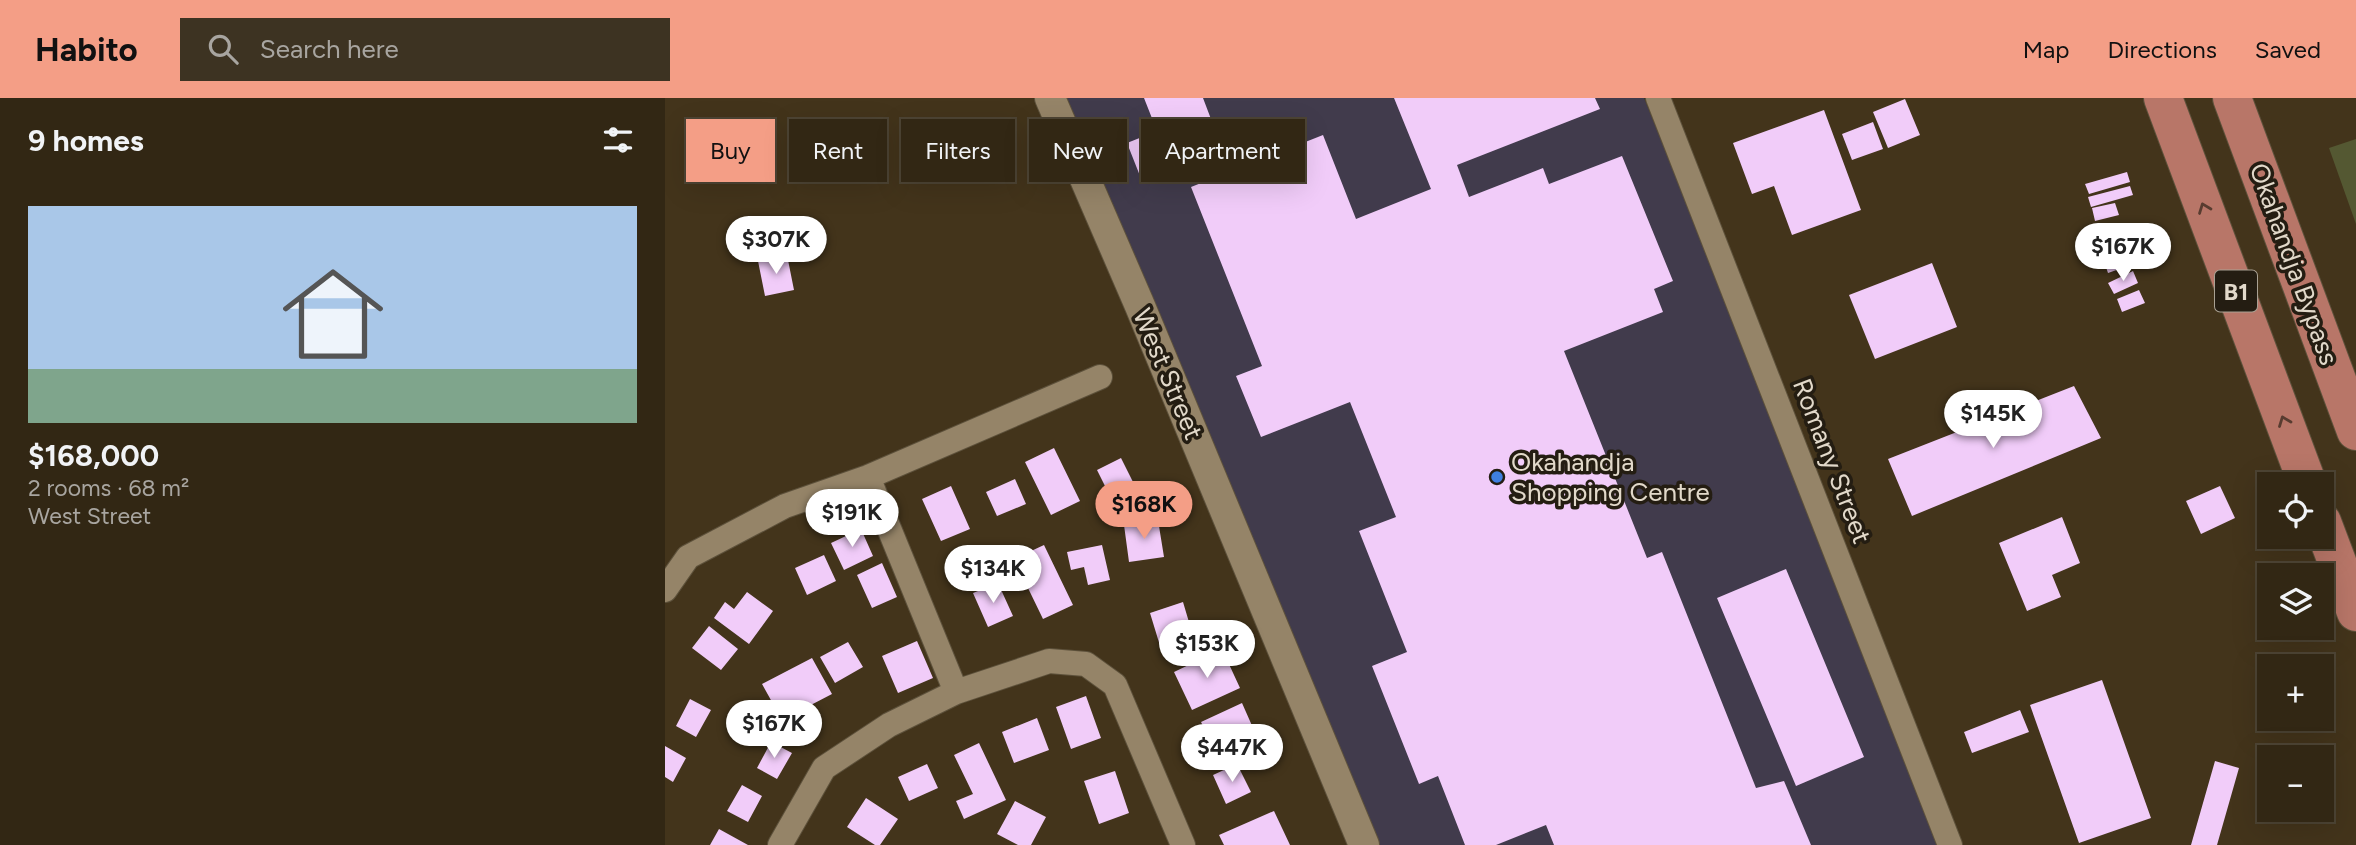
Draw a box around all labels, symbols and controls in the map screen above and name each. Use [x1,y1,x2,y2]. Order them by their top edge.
search box [180,18,670,81]
text: Habito [35,30,138,69]
icon: search [204,30,242,68]
text: Search here [260,33,399,65]
text: Map [2023,35,2069,64]
text: Directions [2107,35,2217,64]
text: Saved [2255,35,2321,64]
chip: Buy [686,119,775,182]
chip: Rent [789,119,887,182]
chip: Filters [901,119,1015,182]
chip: New [1029,119,1127,182]
chip: Apartment [1141,119,1305,182]
icon: filters [599,121,637,159]
text: 9 homes [28,122,144,159]
street label: Okahandja Bypass [2243,159,2345,369]
one-way arrow [2199,202,2213,214]
pin: $307K [727,216,825,276]
pin: $167K [2074,223,2172,283]
text: $307K [742,225,810,253]
text: $167K [2091,232,2155,260]
icon: home [270,251,396,377]
road number: B1 [2215,271,2257,312]
street label: West Street [1126,304,1210,445]
street label: Romany Street [1786,374,1878,548]
pin: $145K [1944,390,2042,450]
text: $145K [1960,399,2026,427]
one-way arrow [2279,415,2293,427]
text: $168,000 [28,437,159,474]
place label: Okahandja Shopping Centre [1511,446,1710,508]
marker: Okahandja Shopping Centre [1489,469,1505,485]
map controls [2257,472,2334,822]
button: locate [2257,472,2334,549]
text: 2 rooms · 68 m² [28,474,189,502]
pin: $168K [1095,482,1193,541]
pin: $191K [803,490,901,549]
text: $168K [1111,490,1177,518]
text: $191K [822,498,882,526]
text: West Street [28,502,151,530]
pin: $134K [944,546,1042,605]
text: $134K [960,554,1026,582]
button: layers [2257,563,2334,640]
pin: $153K [1158,620,1256,680]
text: $153K [1175,629,1239,657]
button: + [2257,654,2334,731]
pin: $167K [725,700,823,760]
text: $167K [742,709,806,737]
pin: $447K [1183,724,1281,784]
text: $447K [1197,733,1267,761]
button: − [2257,745,2334,822]

